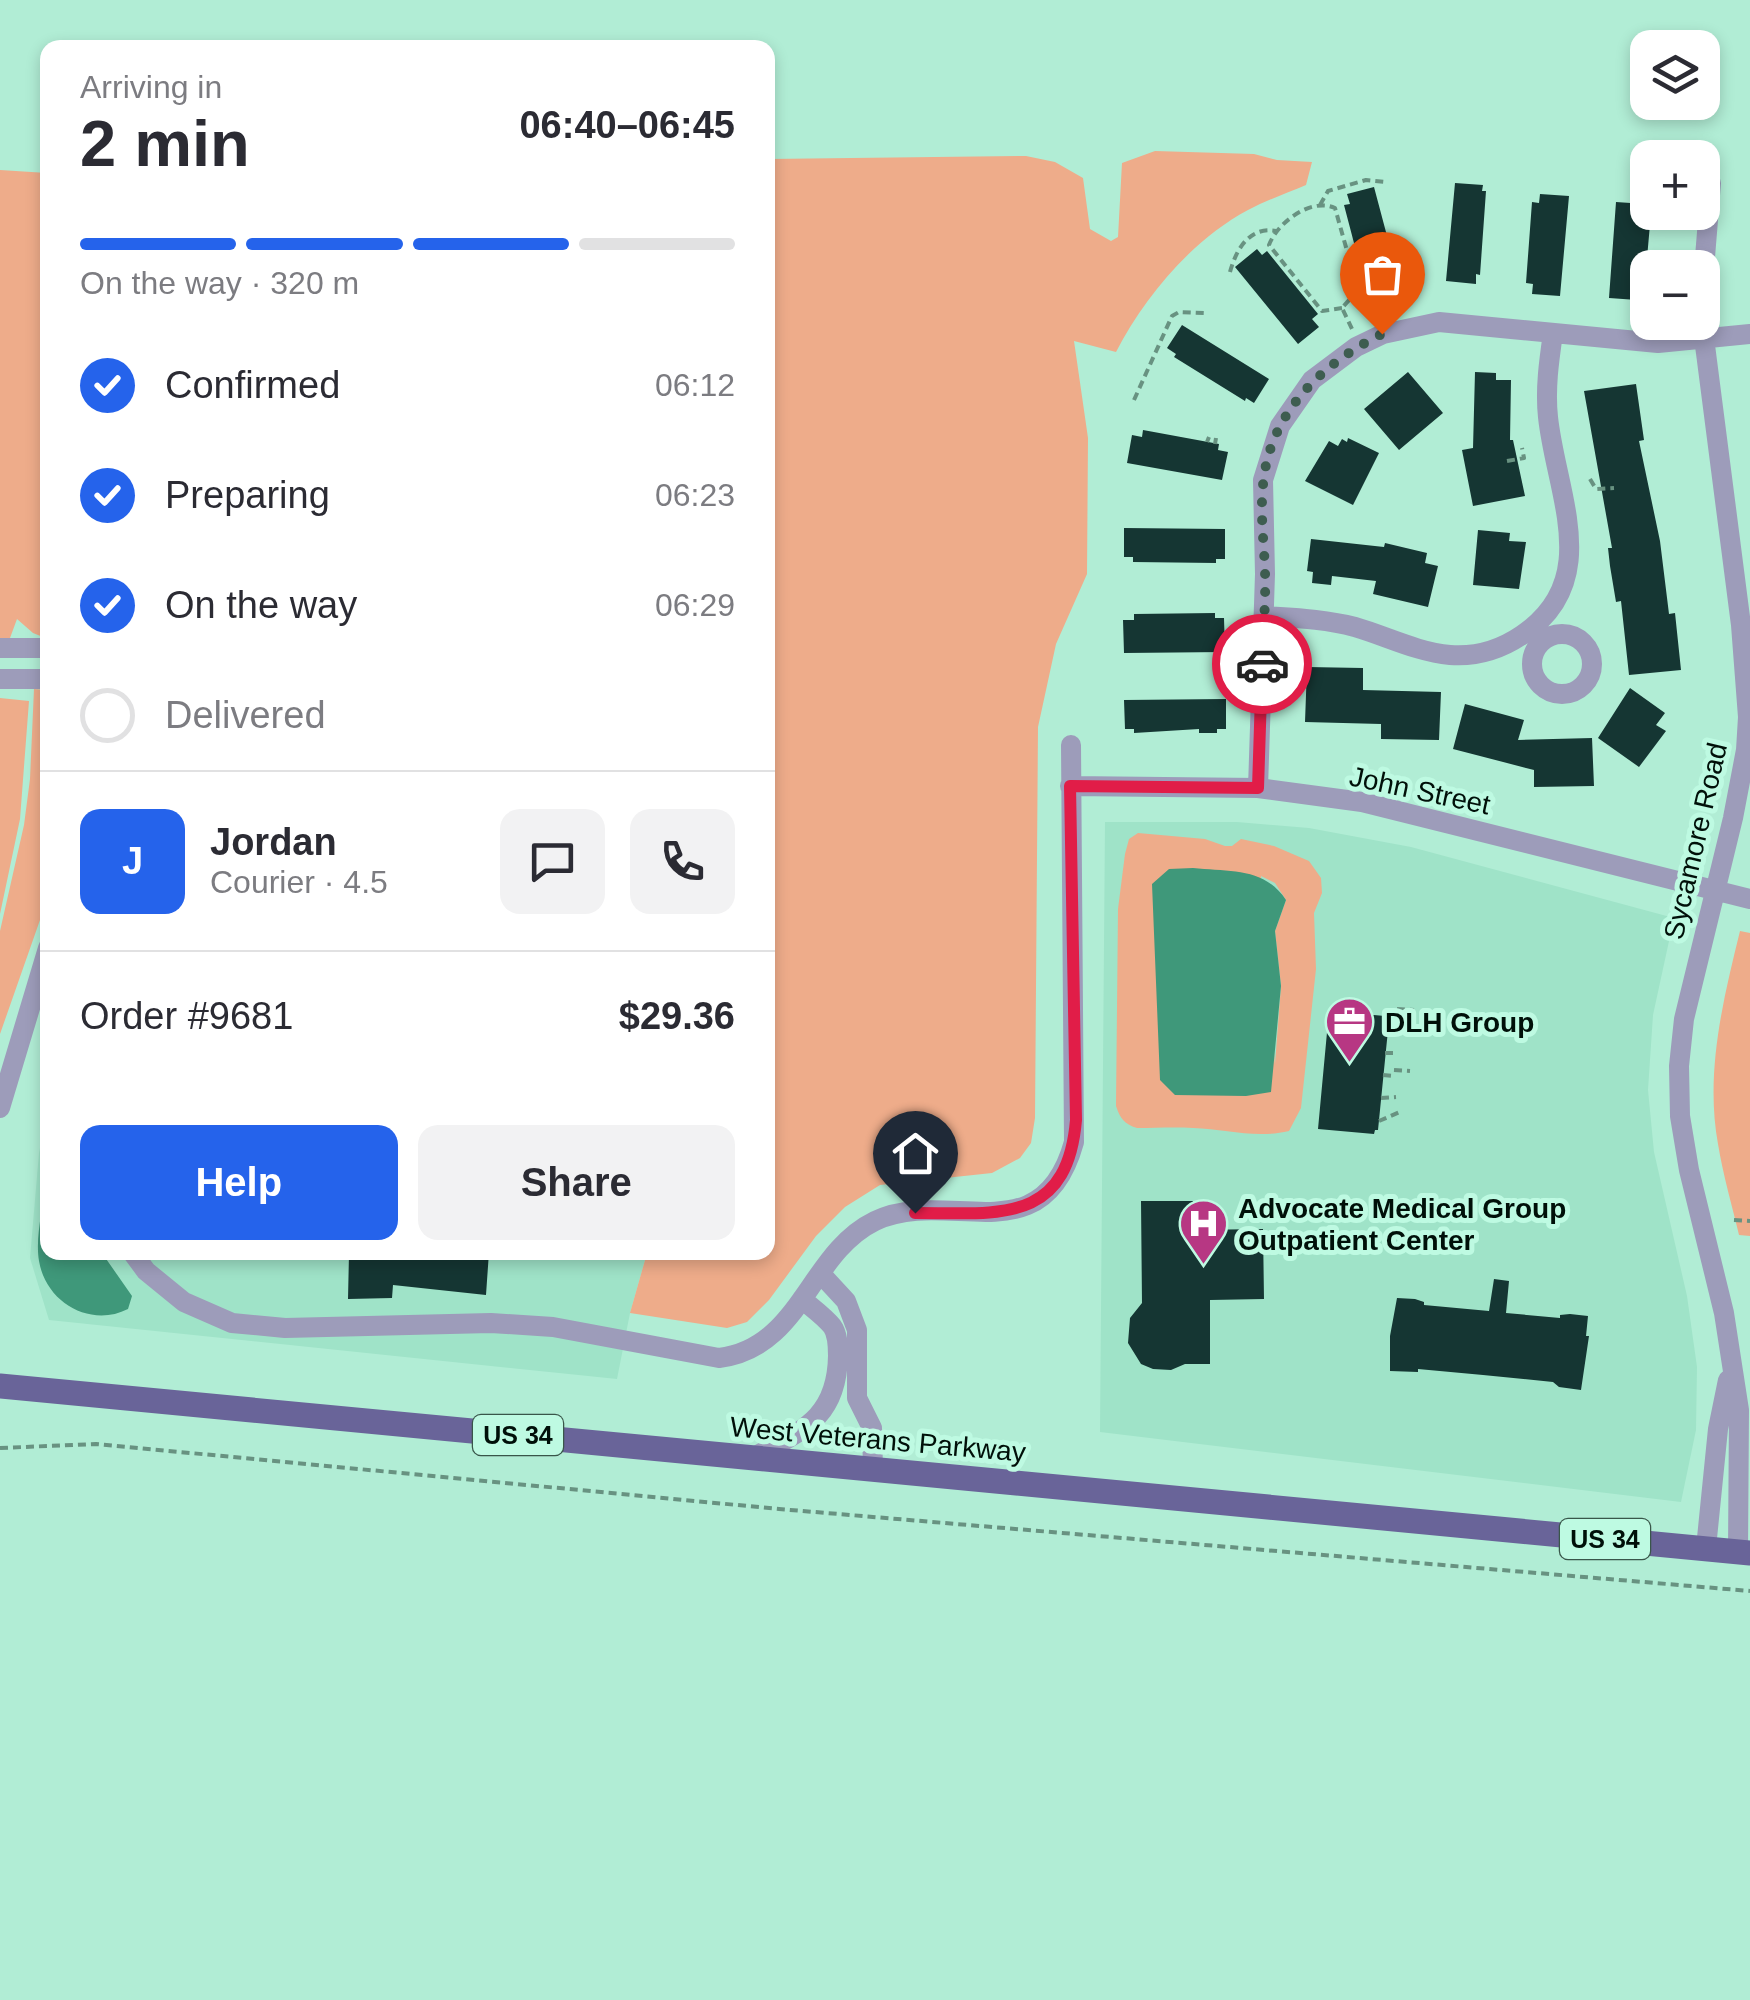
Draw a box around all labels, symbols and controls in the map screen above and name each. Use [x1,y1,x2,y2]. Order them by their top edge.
map controls [1630,30,1720,340]
button: layers [1630,30,1720,120]
text: Arriving in [80,69,222,105]
text: 06:40–06:45 [519,104,735,146]
text: 2 min [80,107,250,180]
button: + [1630,140,1720,230]
pin [1340,232,1425,335]
icon: bag [1355,247,1410,302]
button: − [1630,250,1720,340]
text: On the way · 320 m [80,265,359,301]
icon: check [80,358,135,413]
text: Confirmed [165,364,340,406]
text: 06:12 [655,367,735,403]
icon: check [80,468,135,523]
text: Preparing [165,474,330,516]
text: 06:23 [655,477,735,513]
icon: check [80,578,135,633]
text: On the way [165,584,357,626]
text: 06:29 [655,587,735,623]
courier [1212,614,1312,714]
icon: car [1235,637,1290,692]
text: Delivered [165,694,326,736]
street label: Sycamore Road [1658,740,1733,942]
street label: John Street [1347,760,1493,821]
button: chat [500,809,605,914]
button: phone [630,809,735,914]
text: Jordan [210,821,337,863]
text: J [122,840,143,882]
text: Courier · 4.5 [210,864,388,900]
text: Order #9681 [80,995,293,1037]
text: $29.36 [619,995,735,1037]
office icon: DLH Group [1324,996,1376,1064]
place label: DLH Group [1385,1007,1534,1038]
pin [873,1111,958,1214]
button: Help [80,1125,398,1240]
button: Share [418,1125,735,1240]
icon: home [888,1126,943,1181]
place label: Advocate Medical Group Outpatient Center [1238,1193,1566,1256]
hospital icon: Advocate Medical Group Outpatient Center [1177,1198,1229,1266]
street label: West Veterans Parkway [729,1411,1027,1468]
road number: US 34 [473,1415,563,1455]
road number: US 34 [1560,1519,1650,1559]

